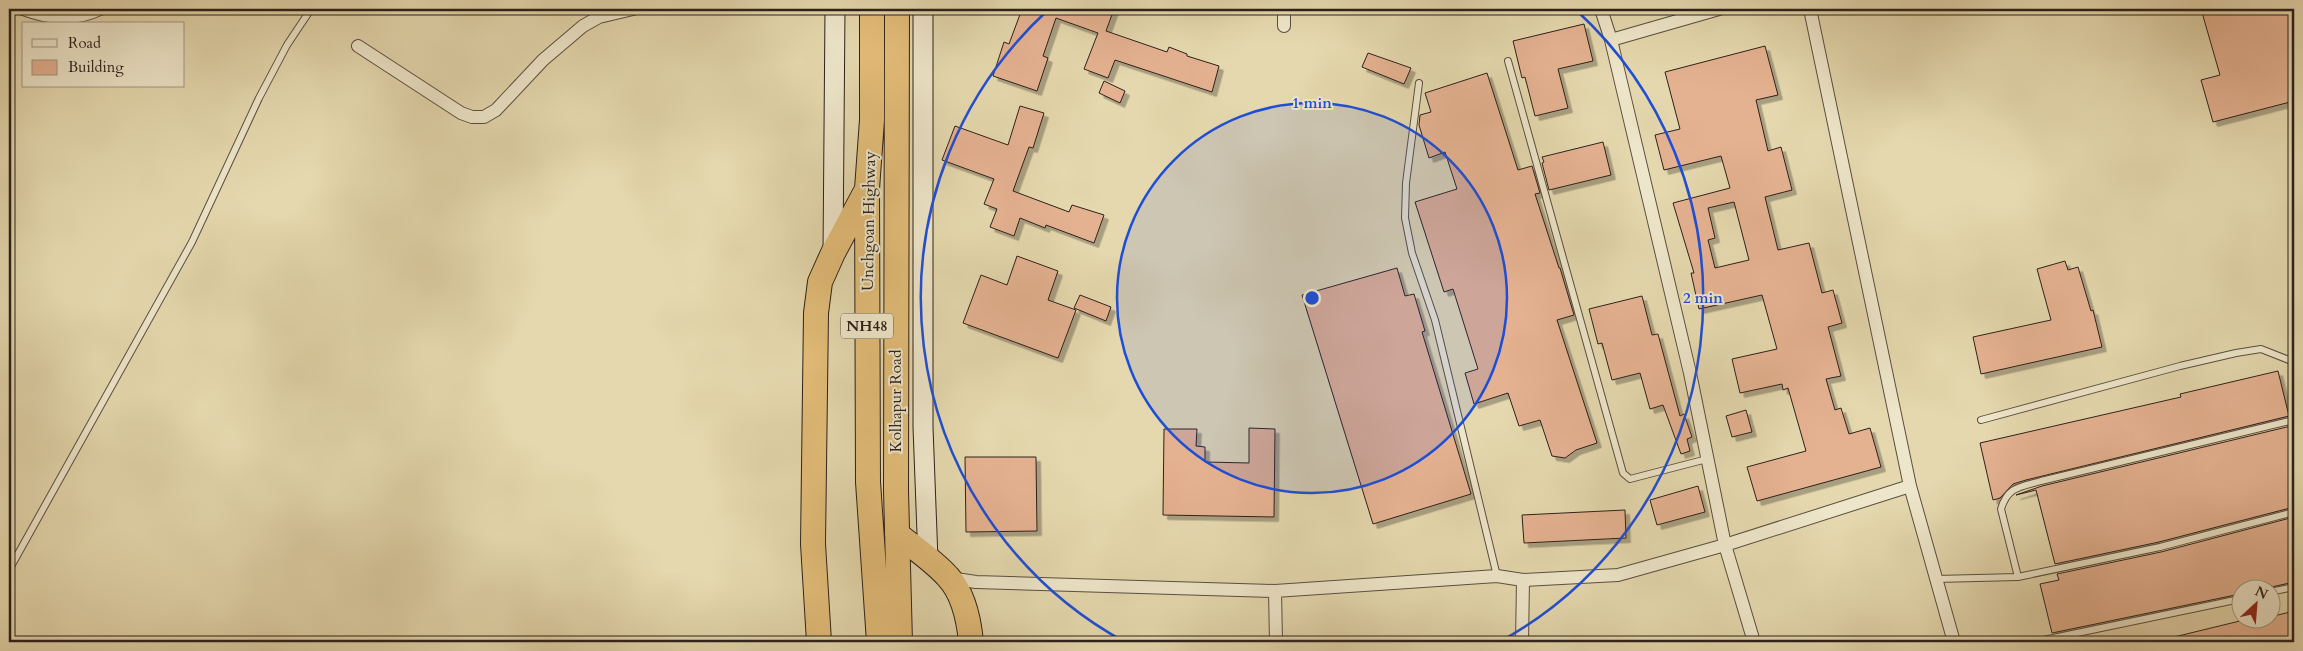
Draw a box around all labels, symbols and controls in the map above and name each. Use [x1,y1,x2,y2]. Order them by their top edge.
legend [22,22,185,88]
text: Road [68,33,101,53]
text: Building [68,57,124,77]
text: 1 min [1292,93,1332,113]
street label: Unchgoan Highway [857,150,881,291]
text: 2 min [1683,288,1723,308]
centre of rings [1303,289,1321,307]
road number: NH48 [841,314,893,338]
street label: Kolhapur Road [885,349,907,452]
north arrow [2230,578,2280,628]
text: N [2252,582,2271,604]

